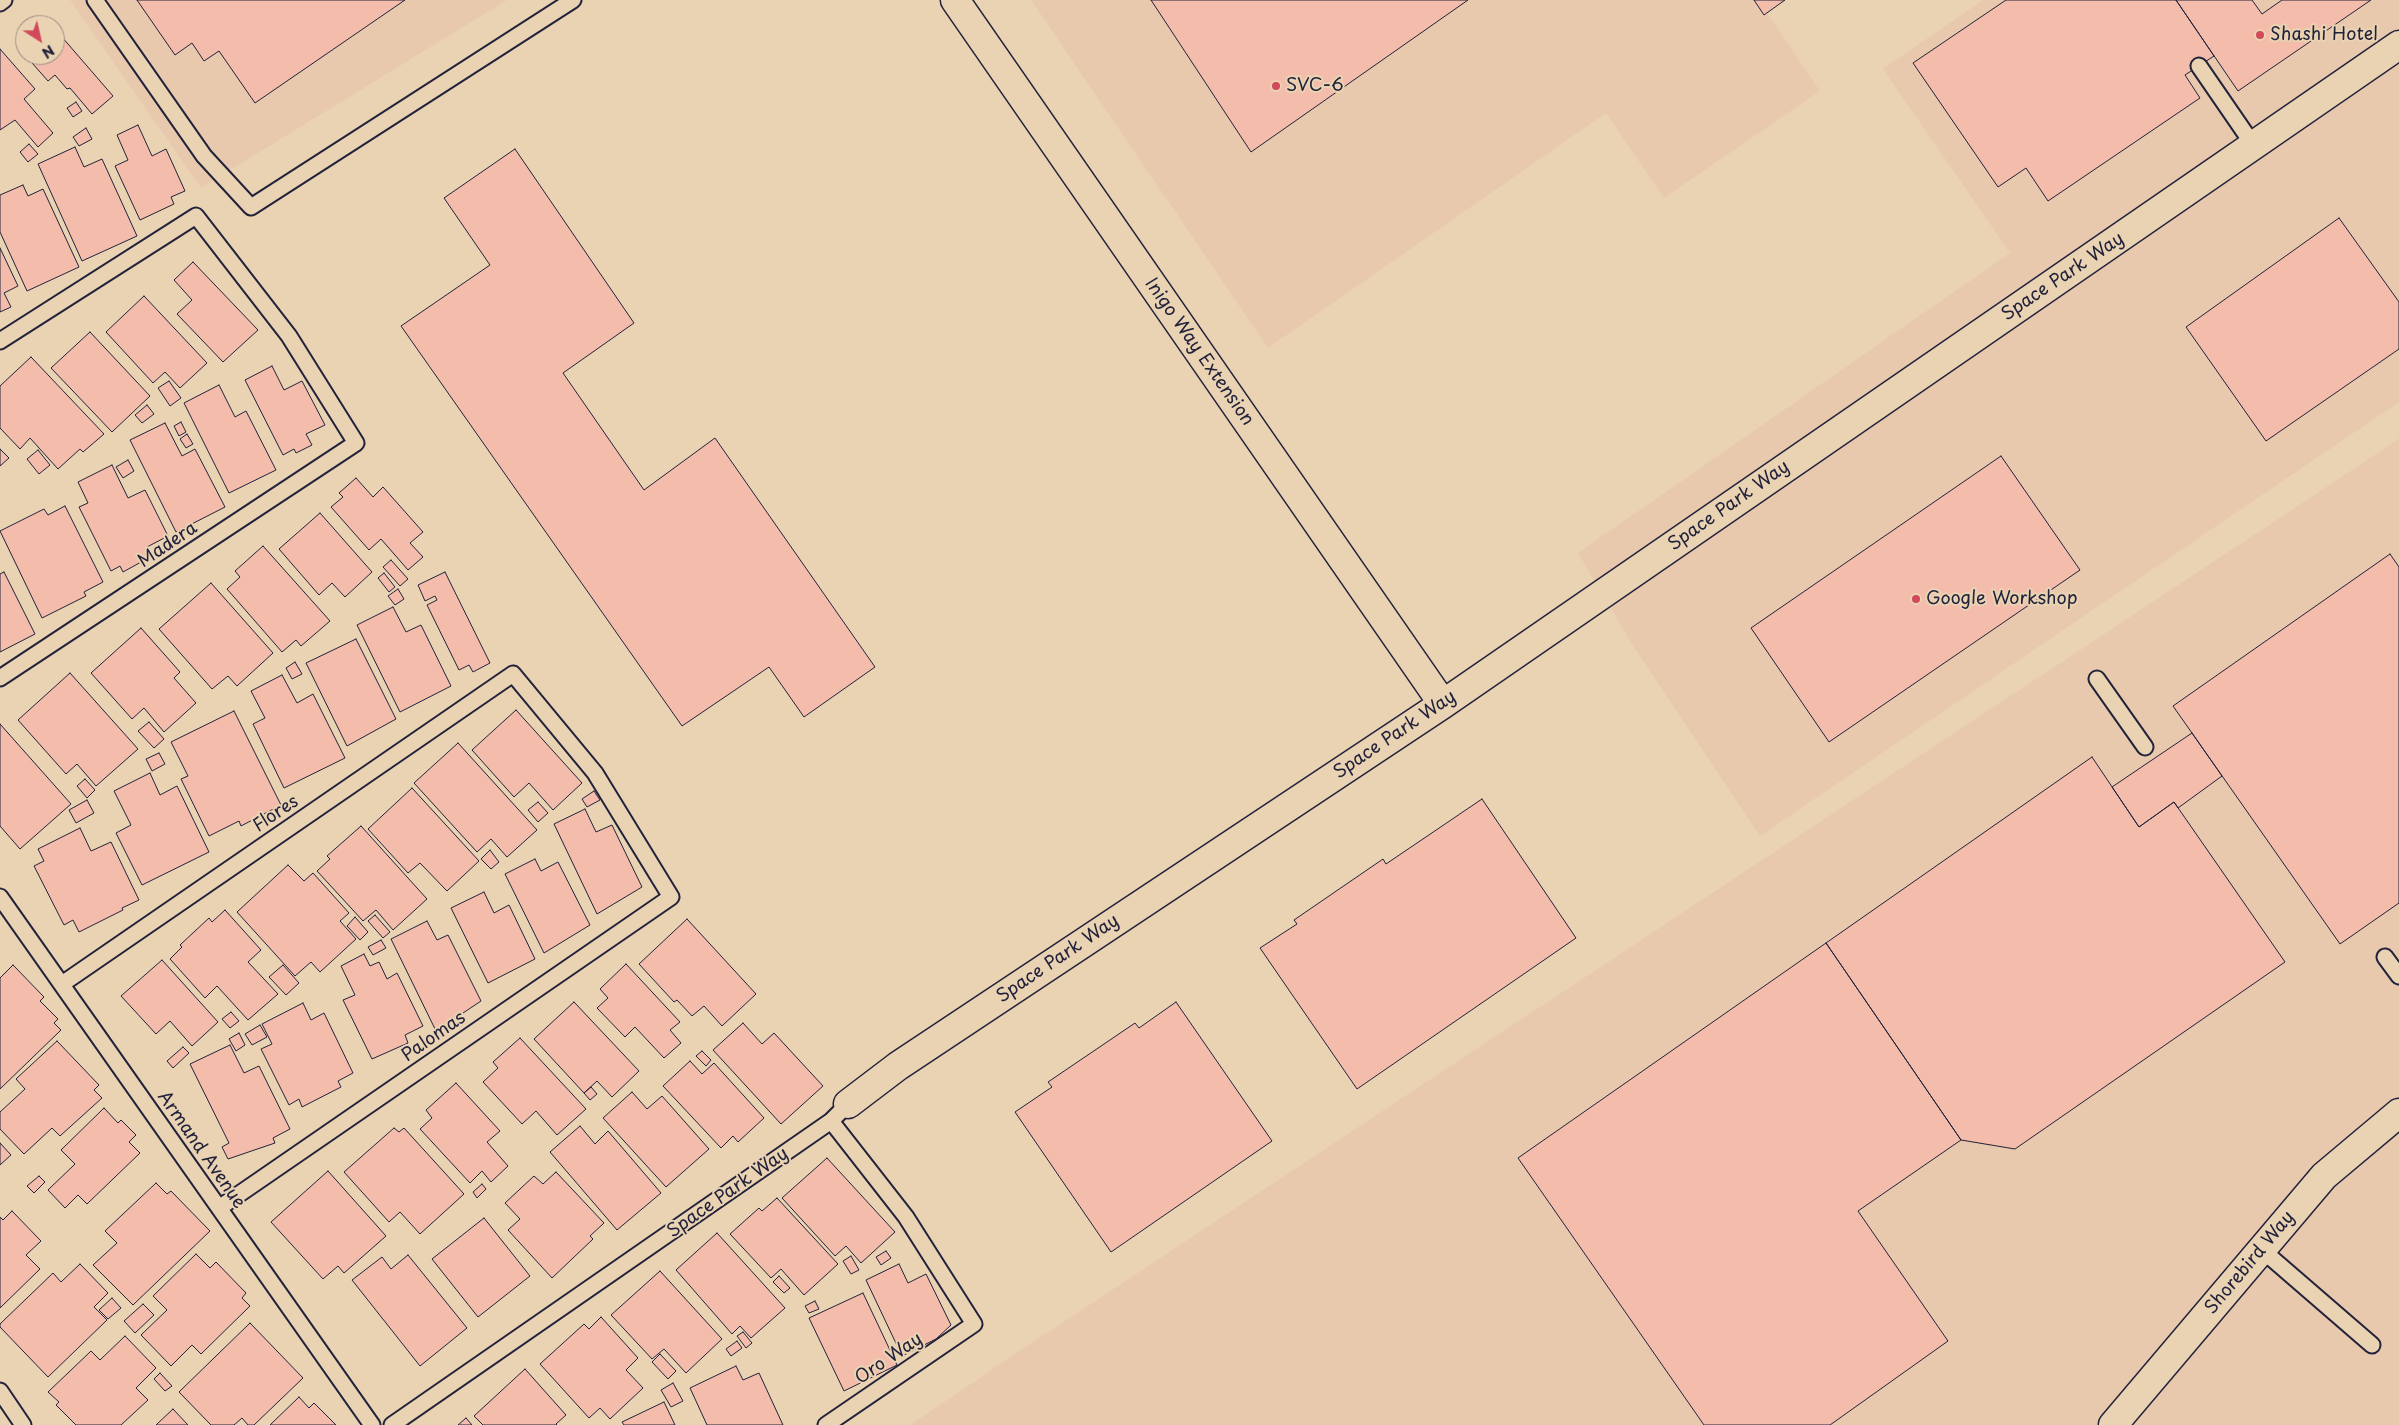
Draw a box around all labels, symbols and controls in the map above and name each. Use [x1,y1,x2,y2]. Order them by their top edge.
north arrow [15,15,65,65]
place label: Shashi Hotel [2270,24,2378,46]
marker: Shashi Hotel [2254,29,2266,41]
text: N [38,40,59,64]
place label: SVC-6 [1286,75,1344,97]
marker: SVC-6 [1270,80,1282,92]
street label: Space Park Way [1998,228,2128,326]
street label: Inigo Way Extension [1140,274,1258,430]
street label: Space Park Way [1664,456,1794,556]
street label: Madera [134,517,202,573]
place label: Google Workshop [1926,588,2078,610]
marker: Google Workshop [1910,593,1922,605]
street label: Space Park Way [1330,686,1460,784]
street label: Flores [249,791,303,837]
street label: Space Park Way [993,910,1123,1008]
street label: Palomas [398,1007,470,1067]
street label: Armand Avenue [153,1087,249,1213]
street label: Space Park Way [663,1143,793,1243]
street label: Shorebird Way [2201,1207,2299,1319]
street label: Oro Way [851,1329,927,1389]

